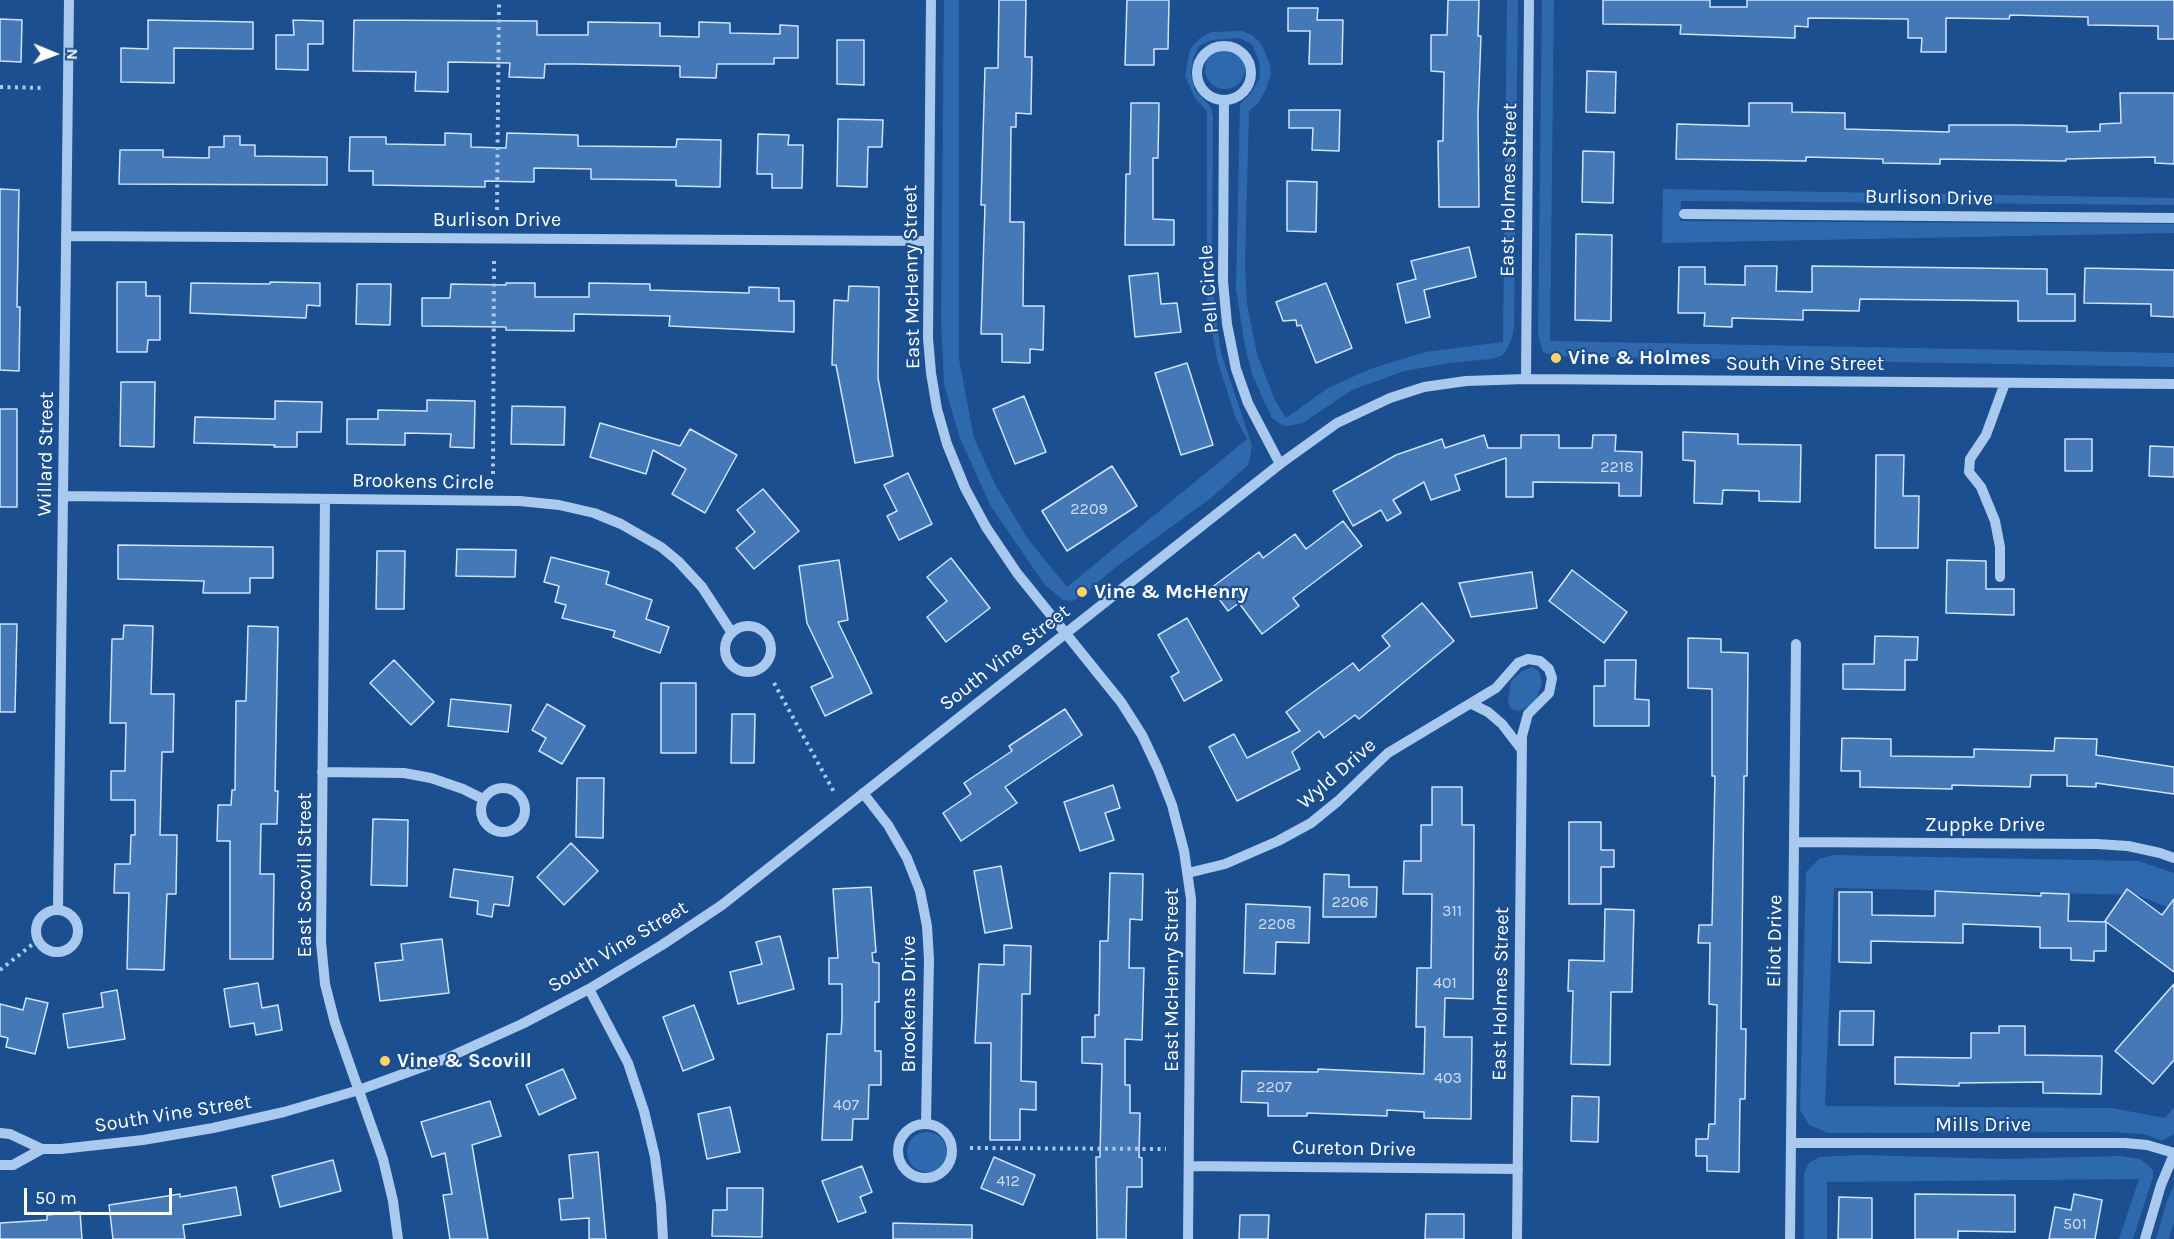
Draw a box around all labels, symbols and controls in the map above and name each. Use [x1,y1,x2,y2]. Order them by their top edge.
north arrow [24,24,84,84]
text: N [63,48,82,60]
street label: East Holmes Street [1495,103,1523,277]
street label: East McHenry Street [898,185,926,369]
street label: Burlison Drive [1865,185,1993,211]
street label: Burlison Drive [433,208,561,232]
street label: Pell Circle [1194,244,1224,334]
place label: Vine & Holmes [1568,346,1711,370]
marker: Vine & Holmes [1549,351,1563,365]
street label: South Vine Street [1726,352,1884,376]
street label: Willard Street [33,391,59,517]
house number: 2218 [1600,457,1634,477]
street label: Brookens Circle [352,469,494,495]
house number: 2209 [1070,499,1108,519]
place label: Vine & McHenry [1094,580,1248,604]
marker: Vine & McHenry [1075,585,1089,599]
street label: South Vine Street [935,600,1075,716]
street label: Wyld Drive [1293,733,1381,815]
street label: East Scovill Street [293,792,317,958]
street label: Zuppke Drive [1925,813,2045,837]
street label: East McHenry Street [1160,888,1184,1072]
house number: 2206 [1331,892,1369,912]
street label: Eliot Drive [1762,894,1788,988]
street label: South Vine Street [544,896,692,998]
house number: 311 [1442,901,1462,921]
street label: East Holmes Street [1487,907,1515,1081]
house number: 2208 [1258,914,1296,934]
street label: Brookens Drive [897,935,921,1073]
house number: 401 [1433,973,1457,993]
place label: Vine & Scovill [397,1049,532,1073]
marker: Vine & Scovill [378,1054,392,1068]
house number: 403 [1434,1068,1462,1088]
house number: 2207 [1256,1077,1292,1097]
street label: South Vine Street [93,1090,253,1138]
house number: 407 [833,1095,859,1115]
street label: Mills Drive [1935,1113,2031,1137]
street label: Cureton Drive [1292,1136,1416,1162]
house number: 412 [996,1171,1020,1191]
scale bar [27,1176,176,1214]
text: 50 m [35,1187,77,1209]
house number: 501 [2063,1214,2087,1234]

